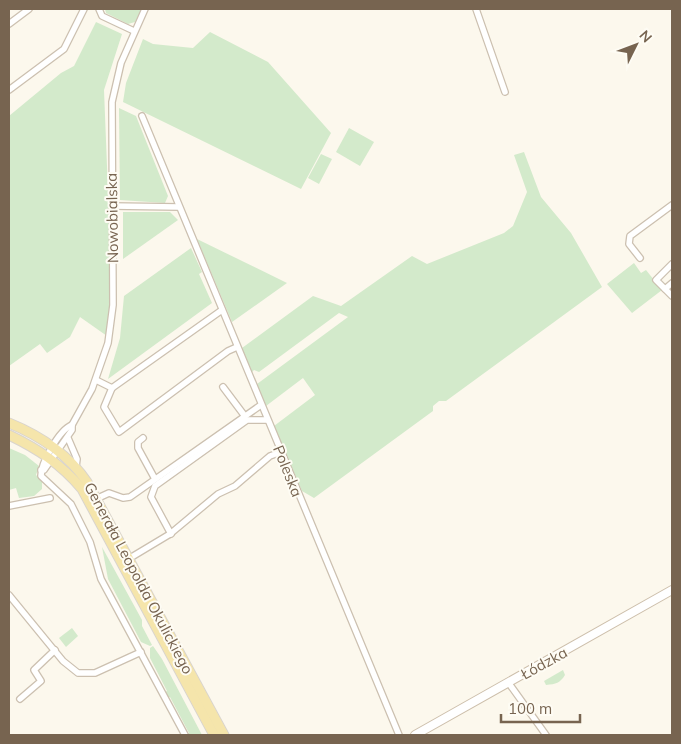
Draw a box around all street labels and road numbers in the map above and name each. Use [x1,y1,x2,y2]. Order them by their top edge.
street label: Nowobialska [102,173,122,263]
street label: Poleska [269,442,307,500]
street label: Generała Leopolda Okulickiego [80,479,198,677]
street label: Łódzka [517,643,571,684]

